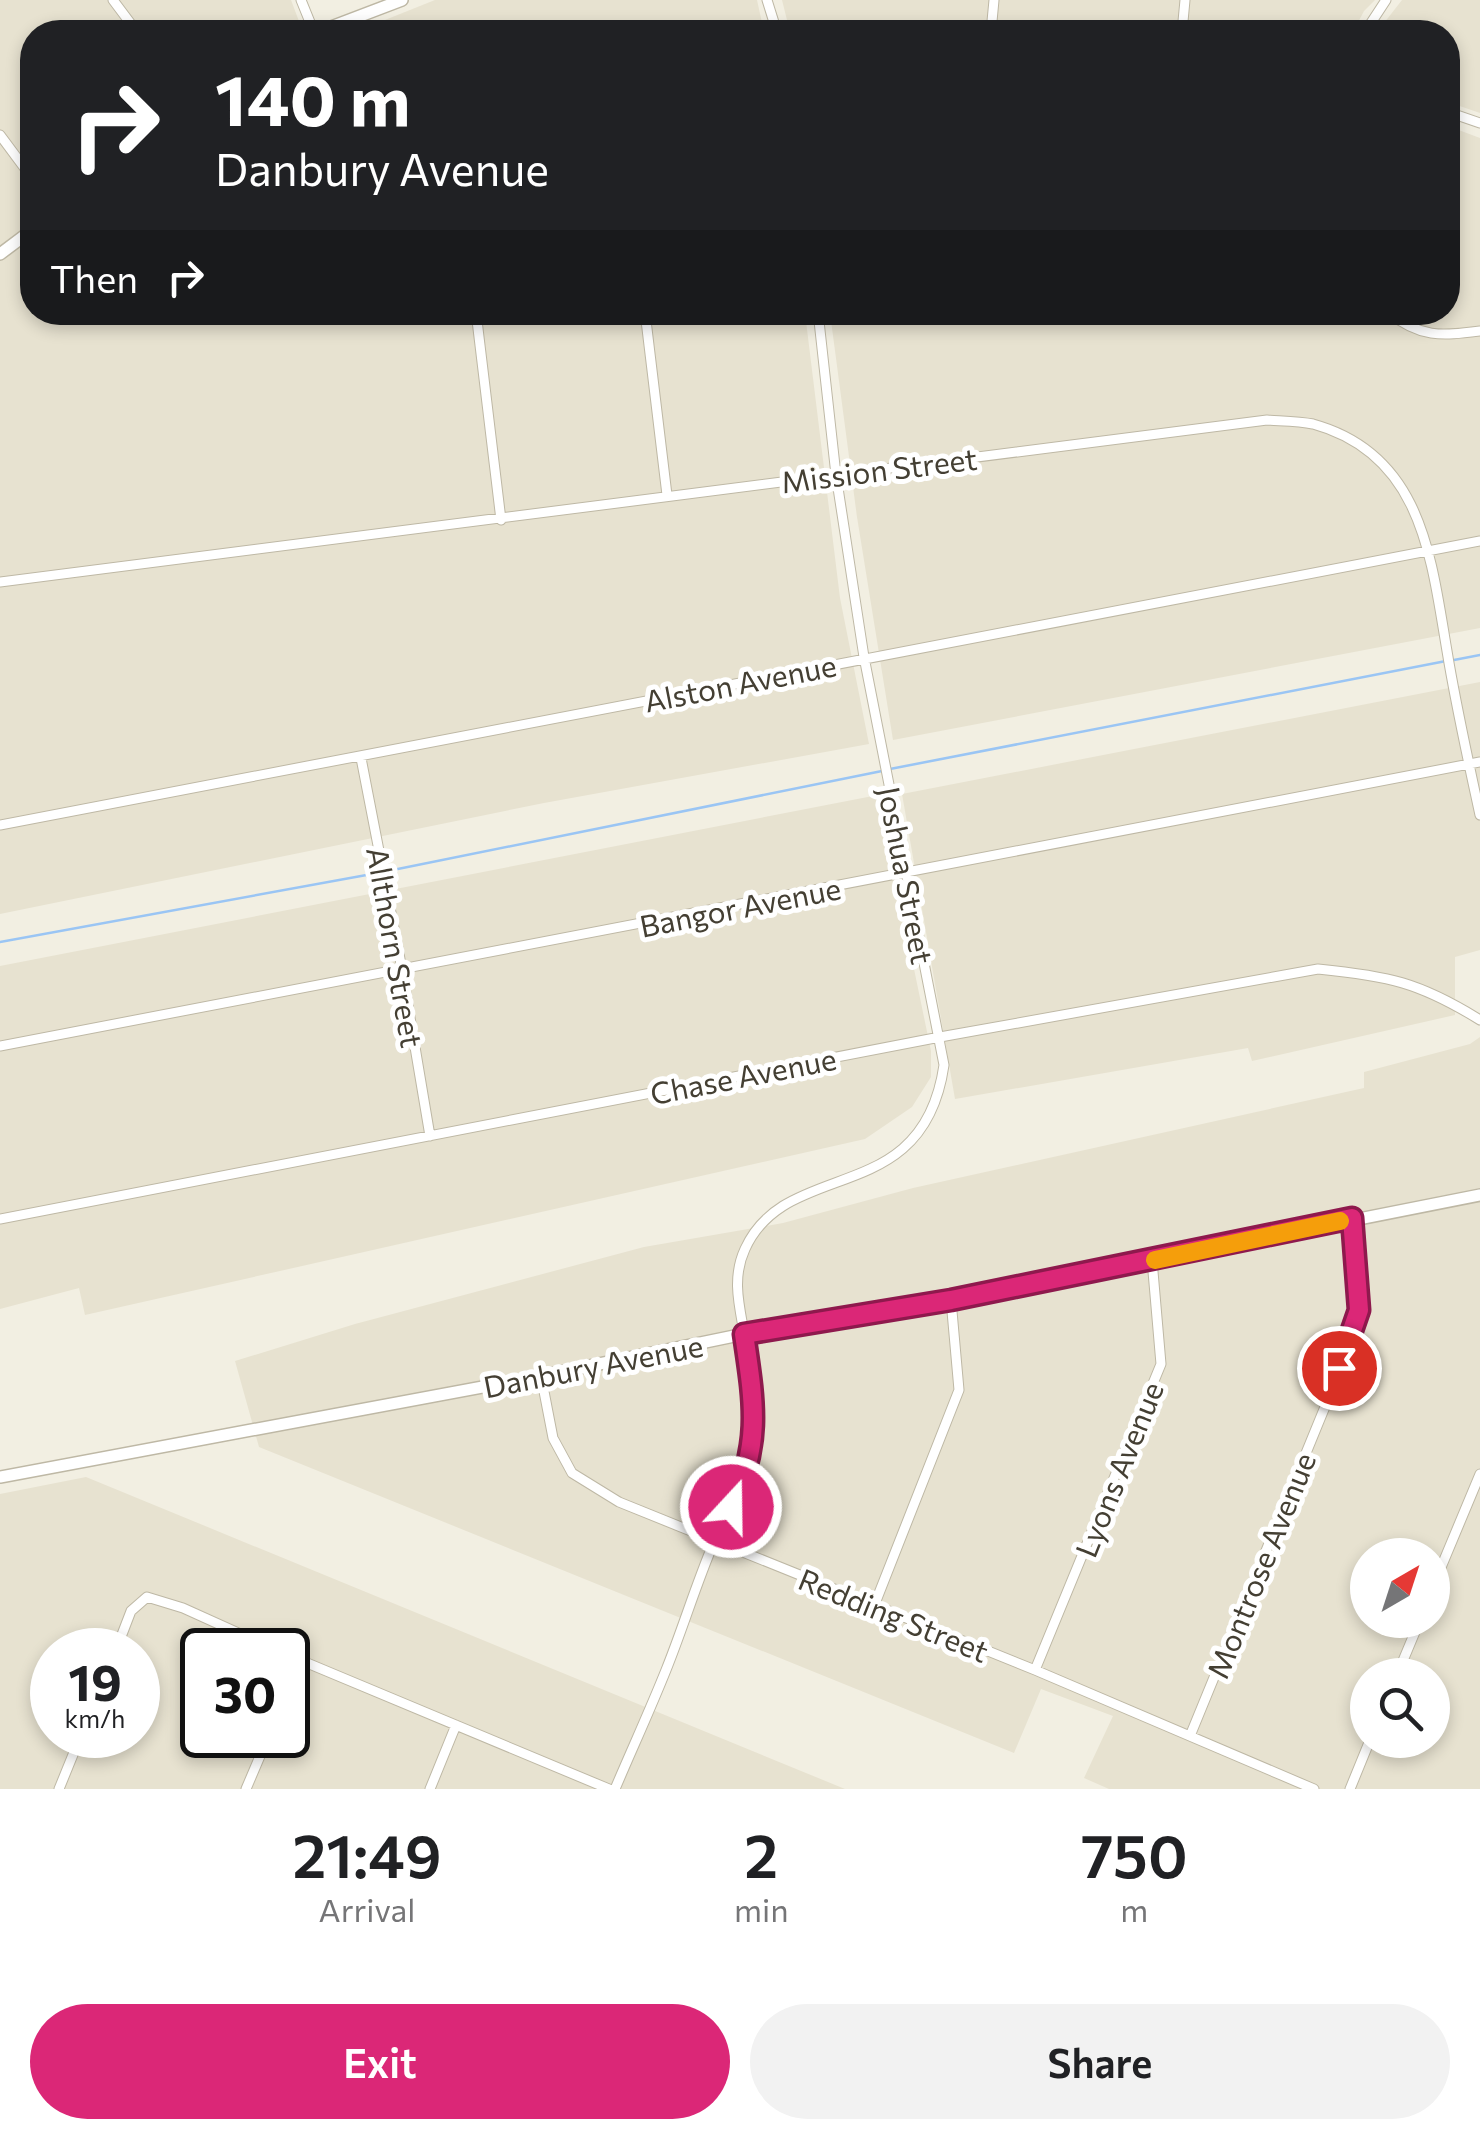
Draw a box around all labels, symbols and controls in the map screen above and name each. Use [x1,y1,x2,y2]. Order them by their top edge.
text: 140 m [215,55,411,140]
icon: right [50,60,180,190]
text: Danbury Avenue [215,140,549,195]
icon: right [158,250,213,305]
text: Then [50,254,138,301]
street label: Mission Street [779,439,979,499]
street label: Alston Avenue [641,645,839,719]
street label: Joshua Street [872,783,942,967]
street label: Allthorn Street [360,844,432,1050]
street label: Bangor Avenue [636,868,844,944]
street label: Chase Avenue [647,1039,839,1111]
street label: Danbury Avenue [480,1326,706,1404]
pin [1297,1326,1382,1411]
icon: arrive [1312,1341,1367,1396]
street label: Lyons Avenue [1066,1376,1170,1562]
street label: Montrose Avenue [1198,1447,1322,1683]
position arrow [679,1455,783,1559]
north arrow [1350,1538,1450,1638]
map controls [1350,1538,1450,1758]
street label: Redding Street [794,1559,994,1669]
speed limit sign: 30 [180,1628,310,1758]
text: 19 [68,1650,122,1711]
button: search [1350,1658,1450,1758]
text: km/h [65,1703,125,1733]
text: 21:49 [292,1817,442,1890]
text: 2 [744,1817,778,1890]
text: 750 [1081,1817,1188,1890]
text: Arrival [319,1889,415,1929]
text: min [734,1889,788,1929]
text: m [1120,1889,1148,1929]
button: Exit [30,2004,730,2119]
button: Share [750,2004,1450,2119]

